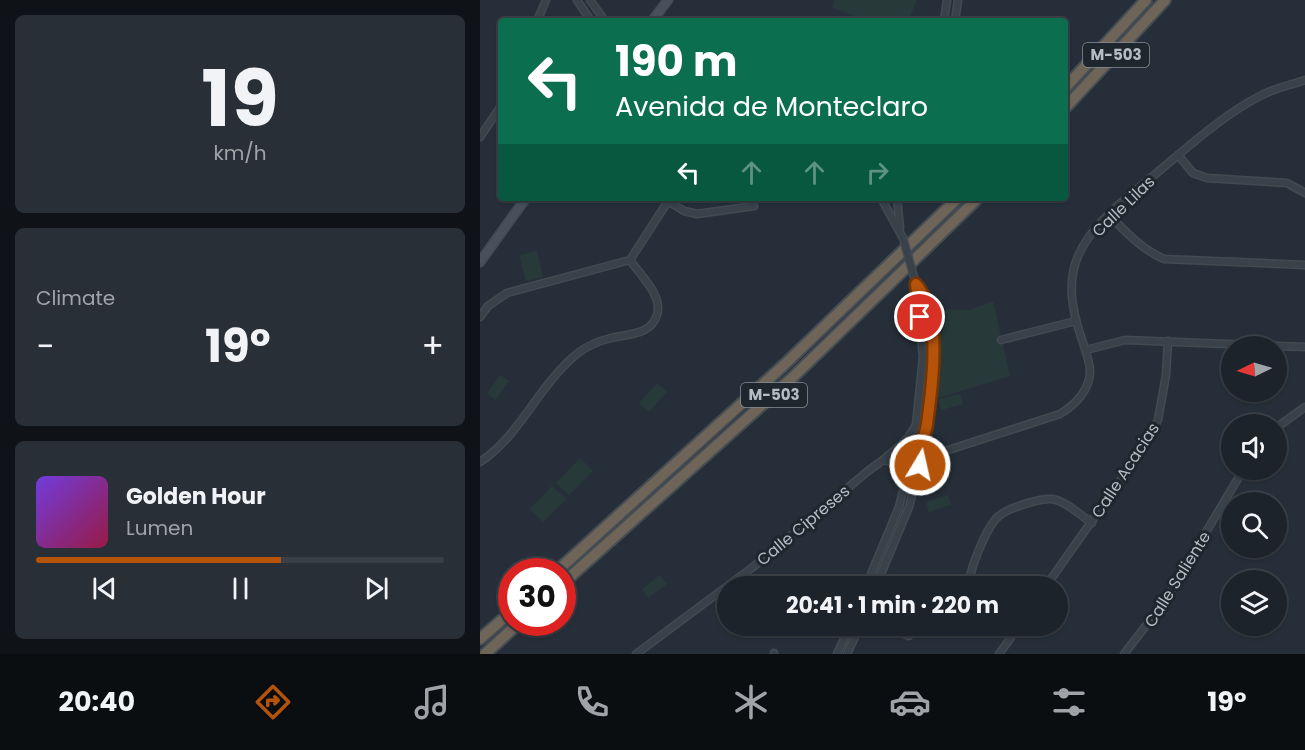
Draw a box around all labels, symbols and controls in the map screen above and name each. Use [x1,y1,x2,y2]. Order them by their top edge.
text: 190 m [615,32,737,91]
icon: left [516,42,594,120]
road number: M-503 [1083,43,1149,67]
text: 19 [201,44,279,153]
text: Avenida de Monteclaro [615,88,928,125]
text: km/h [213,139,267,167]
icon: left [672,156,705,189]
icon: ahead [735,156,768,189]
icon: ahead [798,156,831,189]
icon: right [861,156,894,189]
street label: Calle Lilas [1087,171,1160,242]
text: Climate [36,284,115,312]
pin [894,291,945,342]
icon: arrive [903,300,936,333]
text: 19° [205,315,271,378]
text: − [36,323,54,370]
text: + [421,323,444,370]
north arrow [1221,336,1287,402]
map controls [1221,336,1287,636]
road number: M-503 [741,383,807,407]
button: sound [1221,414,1287,480]
street label: Calle Acacias [1086,418,1165,522]
position arrow [888,433,952,497]
street label: Calle Cipreses [752,480,855,571]
text: Golden Hour [126,481,266,512]
button: search [1221,492,1287,558]
text: Lumen [126,514,193,542]
street label: Calle Saliente [1139,527,1216,632]
speed limit sign: 30 [498,558,576,636]
button: layers [1221,570,1287,636]
icon: previous [88,572,121,605]
icon: pause [224,572,257,605]
icon: next [360,572,393,605]
text: 20:41 · 1 min · 220 m [786,590,999,621]
icon: directions [252,681,294,723]
icon: music [411,681,453,723]
icon: phone [571,681,613,723]
icon: climate [730,681,772,723]
icon: car [889,681,931,723]
icon: filters [1048,681,1090,723]
text: 20:40 [59,683,135,720]
text: 19° [1207,683,1246,720]

